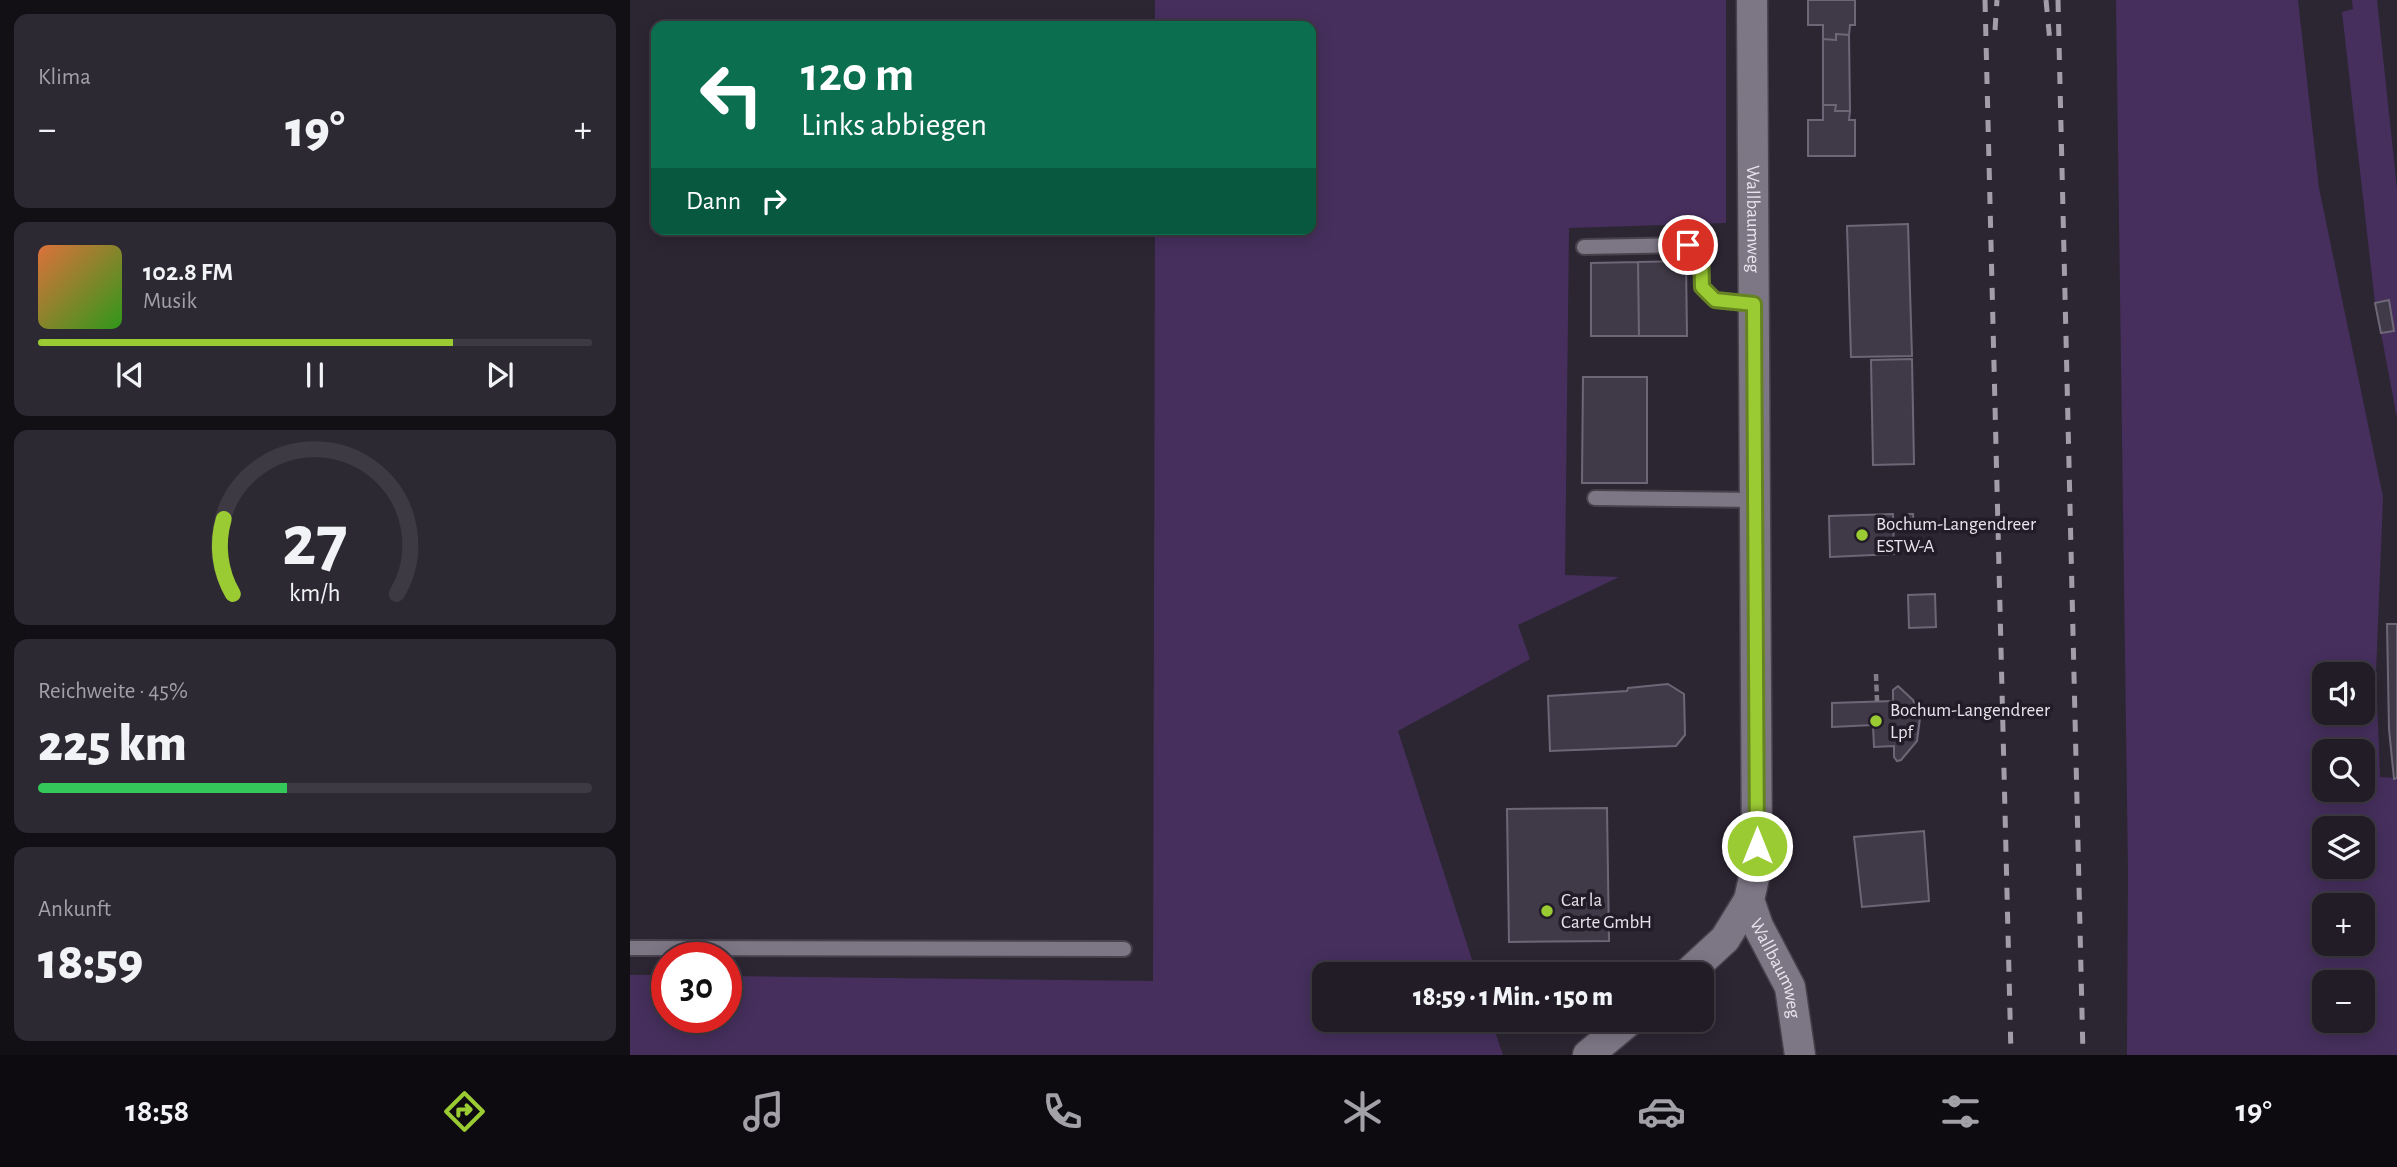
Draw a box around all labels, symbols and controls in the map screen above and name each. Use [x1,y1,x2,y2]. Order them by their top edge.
icon: left [686,49,777,140]
text: 120 m [801,51,914,100]
text: Klima [38,66,91,89]
text: 19° [285,104,345,156]
text: Links abbiegen [801,109,987,141]
text: − [38,111,56,149]
text: + [574,111,592,149]
street label: Wallbaumweg [1743,165,1763,274]
icon: right [755,182,793,220]
text: Dann [686,188,741,214]
pin [1658,215,1718,275]
icon: arrive [1669,226,1707,264]
text: 102.8 FM [143,259,233,285]
text: Musik [143,290,197,313]
icon: previous [111,356,149,394]
icon: pause [296,356,334,394]
icon: next [481,356,519,394]
text: 27 [282,506,348,579]
place label: Bochum-Langendreer ESTW-A [1876,515,2036,556]
marker: Bochum-Langendreer ESTW-A [1854,527,1870,543]
text: km/h [289,580,341,605]
map controls [2312,662,2375,1033]
button: sound [2312,662,2375,725]
text: Reichweite · 45% [38,680,188,703]
place label: Bochum-Langendreer Lpf [1890,701,2050,742]
marker: Bochum-Langendreer Lpf [1868,713,1884,729]
text: 225 km [38,718,187,770]
button: search [2312,739,2375,802]
position arrow [1720,809,1794,883]
button: layers [2312,816,2375,879]
place label: Car la Carte GmbH [1561,891,1652,932]
button: + [2312,893,2375,956]
text: Ankunft [38,898,111,921]
marker: Car la Carte GmbH [1539,903,1555,919]
street label: Wallbaumweg [1746,915,1804,1020]
text: 18:59 [38,936,143,988]
speed limit sign: 30 [651,942,742,1033]
button: − [2312,970,2375,1033]
text: 18:59 · 1 Min. · 150 m [1413,984,1613,1010]
icon: directions [440,1087,489,1136]
icon: music [739,1087,788,1136]
icon: phone [1038,1087,1087,1136]
icon: climate [1338,1087,1387,1136]
icon: car [1637,1087,1686,1136]
icon: filters [1936,1087,1985,1136]
text: 18:58 [125,1095,189,1127]
text: 19° [2235,1095,2272,1127]

